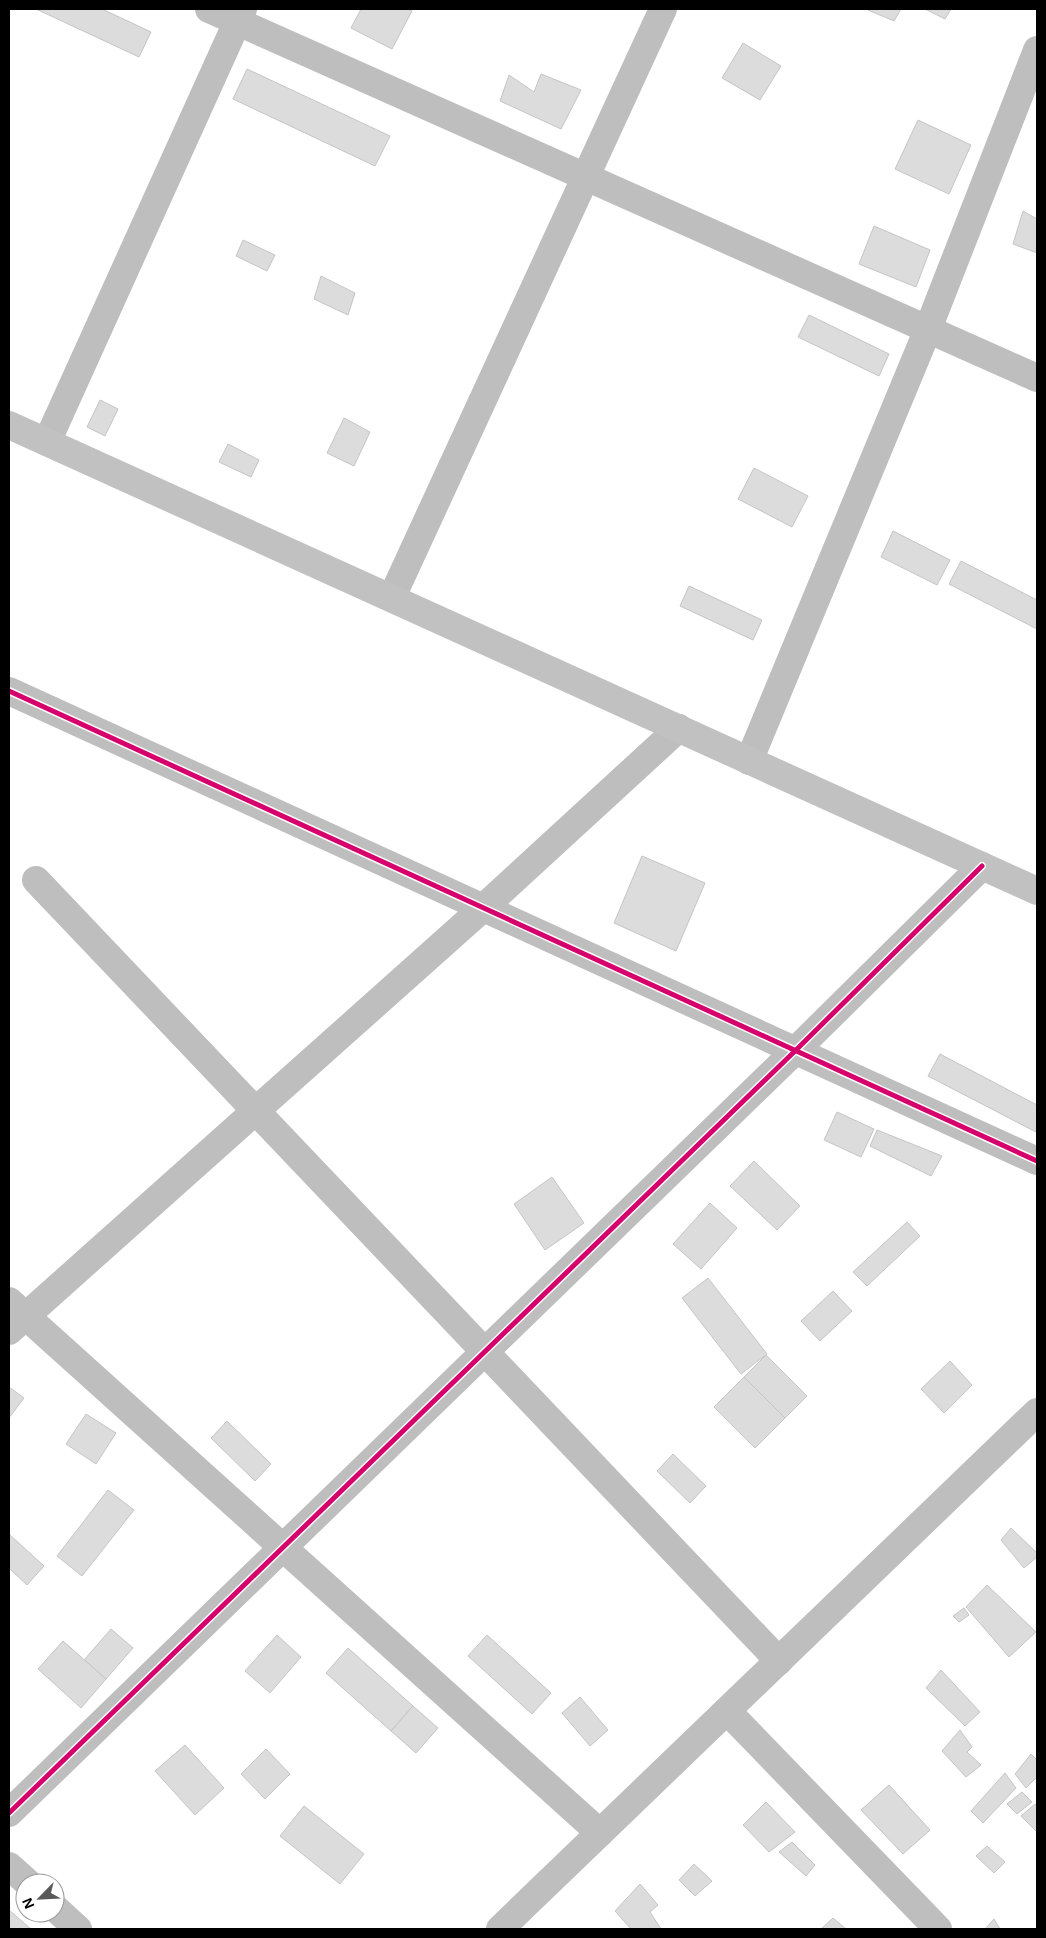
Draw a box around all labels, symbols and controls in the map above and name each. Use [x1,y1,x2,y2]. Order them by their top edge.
north arrow [15,1873,65,1923]
text: N [19,1895,37,1911]

